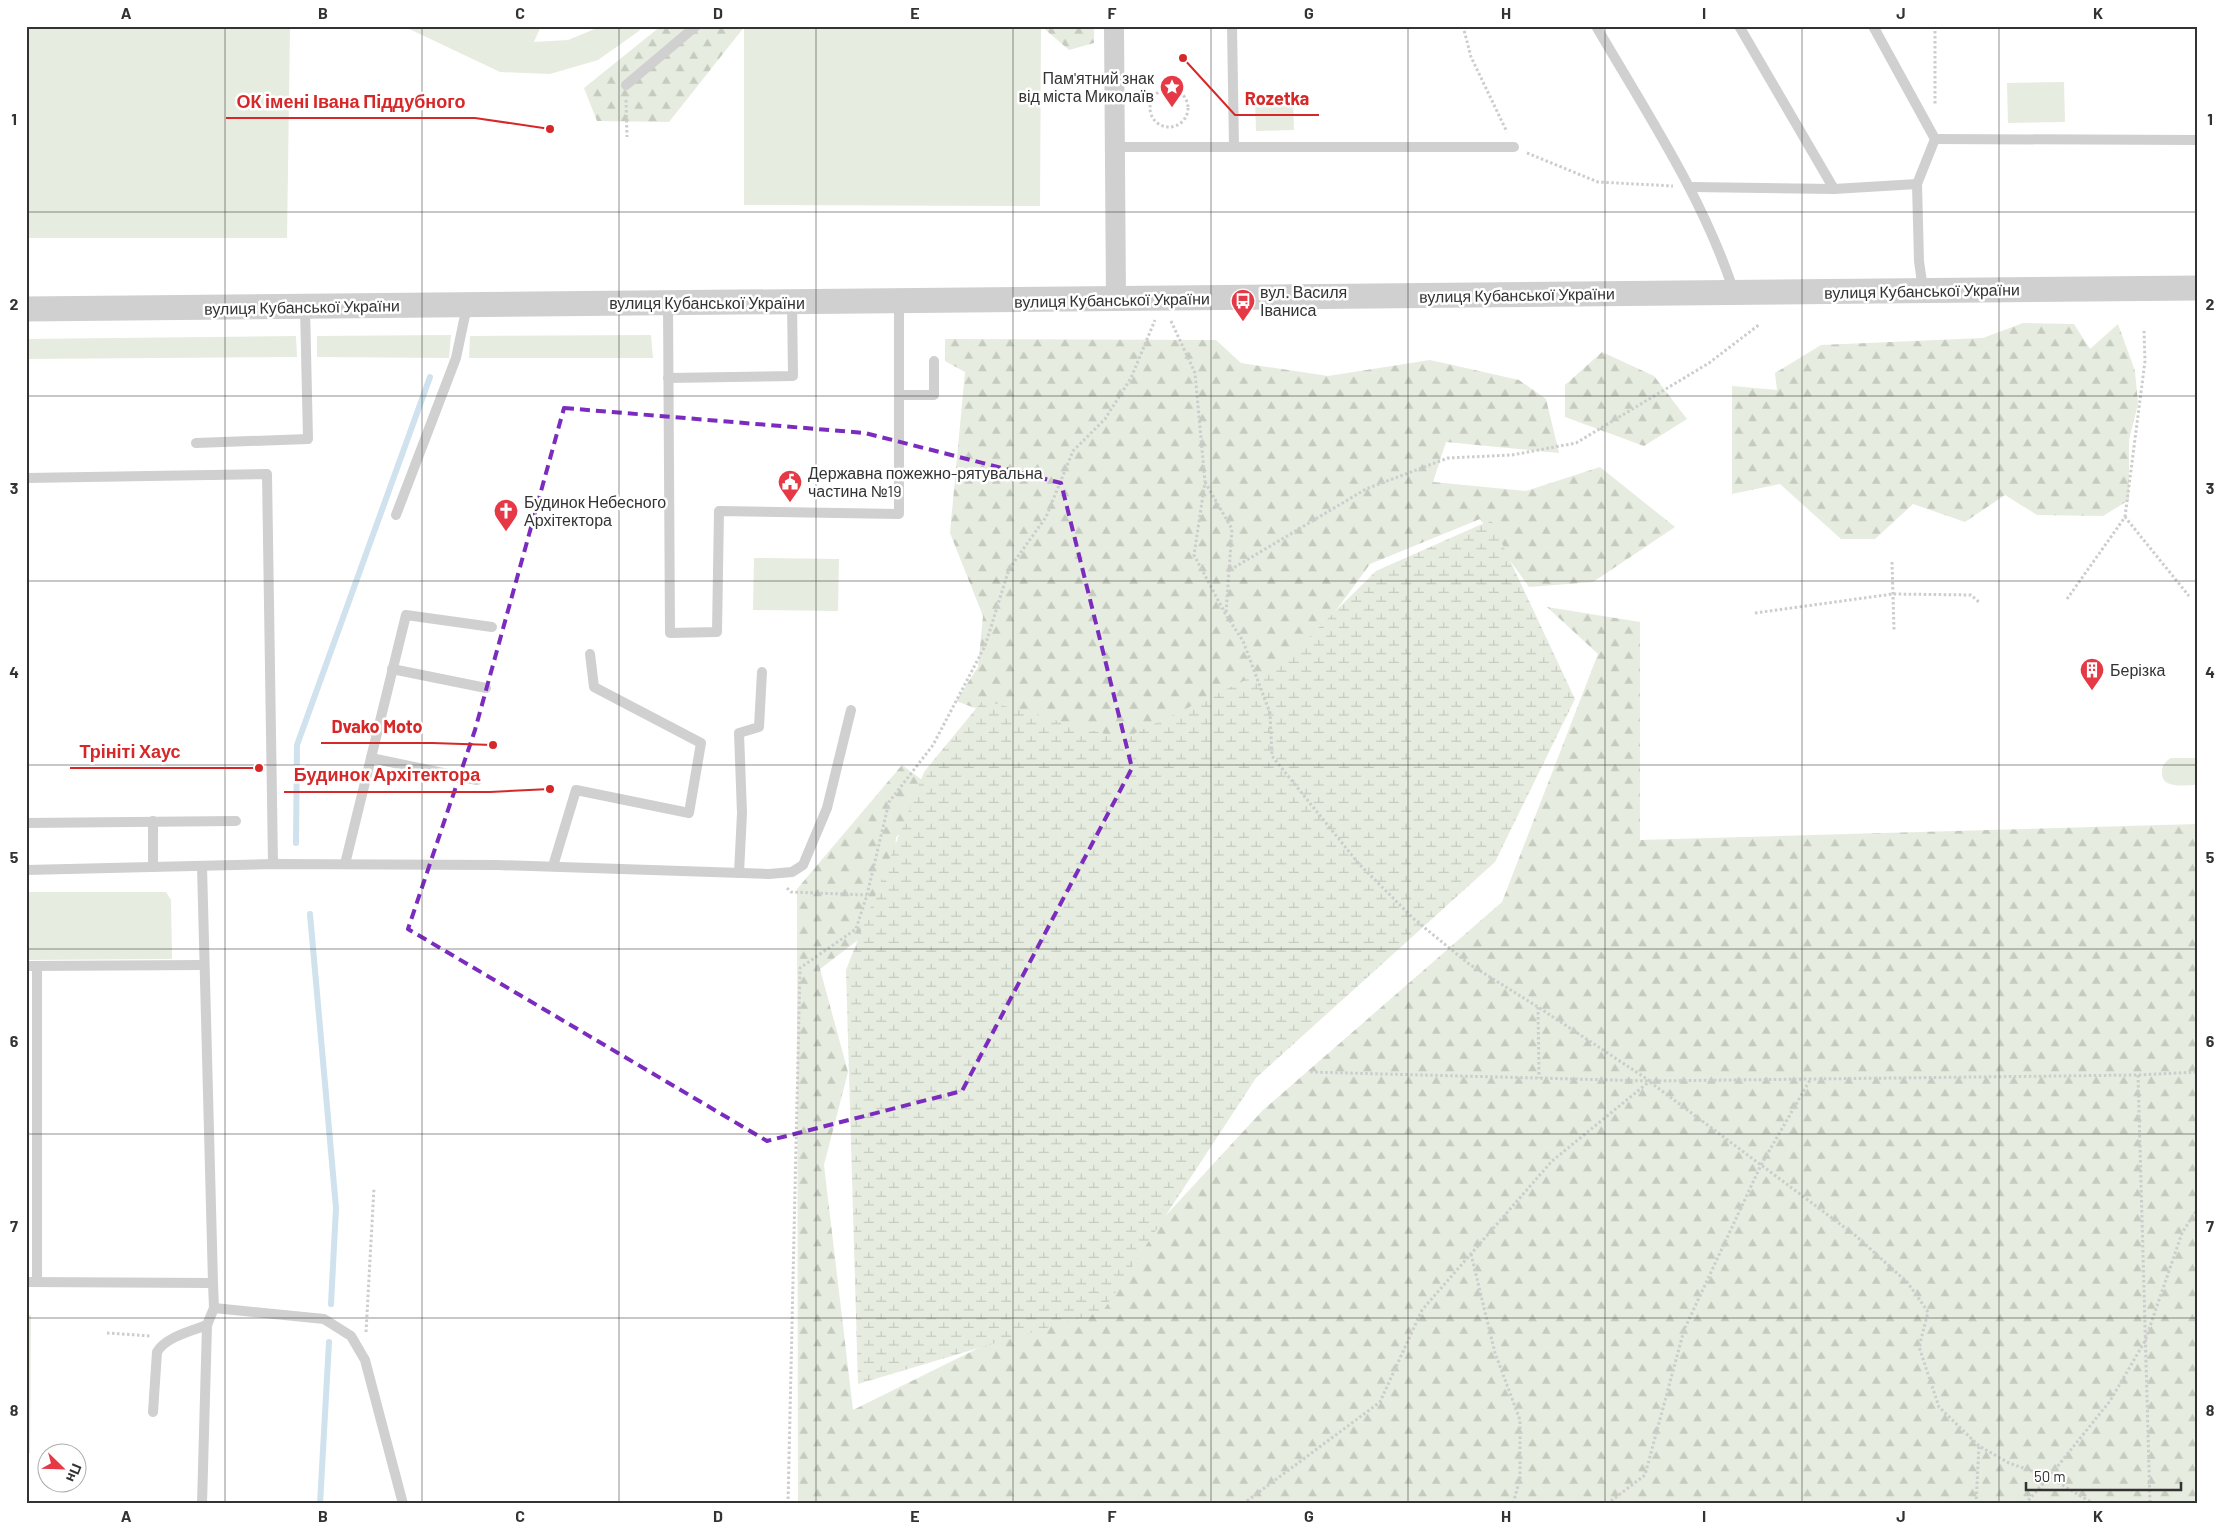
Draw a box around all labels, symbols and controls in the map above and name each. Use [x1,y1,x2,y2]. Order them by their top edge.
text: A [121,3,132,22]
text: B [318,3,328,22]
text: C [515,3,525,22]
text: D [713,3,723,22]
text: E [910,3,920,22]
text: F [1108,3,1117,22]
text: G [1304,3,1314,22]
text: H [1501,3,1511,22]
text: I [1702,3,1706,22]
text: J [1896,3,1906,22]
text: K [2093,3,2103,22]
place label: Пам'ятний знак від міста Миколаїв [1018,68,1155,105]
place icon: Пам'ятний знак від міста Миколаїв [1159,74,1185,108]
callout: Rozetka [1235,82,1319,115]
callout: ОК імені Івана Піддубного [226,85,475,118]
text: Rozetka [1245,87,1309,109]
text: ОК імені Івана Піддубного [237,90,465,112]
text: 1 [11,109,17,128]
text: 1 [2207,109,2213,128]
street label: вулиця Кубанської України [1824,279,2020,302]
place label: вул. Василя Іваниса [1260,282,1347,319]
street label: вулиця Кубанської України [1419,283,1615,306]
street label: вулиця Кубанської України [1014,288,1210,311]
bus stop icon: вул. Василя Іваниса [1230,288,1256,322]
street label: вулиця Кубанської України [609,293,805,312]
text: 2 [10,294,19,313]
text: 2 [2206,294,2215,313]
street label: вулиця Кубанської України [204,295,400,318]
place label: Державна пожежно-рятувальна частина №19 [808,463,1043,500]
public building icon: Державна пожежно-рятувальна частина №19 [777,469,803,503]
text: 3 [10,478,18,497]
text: 3 [2206,478,2214,497]
place label: Будинок Небесного Архітектора [524,492,666,529]
church icon: Будинок Небесного Архітектора [493,498,519,532]
building icon: Берізка [2079,657,2105,691]
place label: Берізка [2110,660,2166,679]
text: 4 [9,662,19,681]
text: 4 [2205,662,2215,681]
callout: Dvako Moto [321,710,432,743]
text: Dvako Moto [331,715,423,737]
callout: Трініті Хаус [70,735,191,768]
text: Трініті Хаус [79,740,181,762]
callout: Будинок Архітектора [284,759,490,792]
text: Будинок Архітектора [294,763,481,785]
text: 5 [10,847,19,866]
text: 5 [2206,847,2215,866]
text: 6 [10,1031,19,1050]
text: 6 [2206,1031,2215,1050]
text: 7 [10,1216,18,1235]
text: 7 [2206,1216,2214,1235]
text: 8 [10,1400,19,1419]
text: 8 [2206,1400,2215,1419]
north arrow [38,1442,88,1492]
scale bar [2026,1460,2182,1492]
text: Пн [63,1461,86,1485]
text: 50 m [2034,1467,2066,1485]
text: A [121,1506,132,1525]
text: B [318,1506,328,1525]
text: C [515,1506,525,1525]
text: D [713,1506,723,1525]
text: E [910,1506,920,1525]
text: F [1108,1506,1117,1525]
text: G [1304,1506,1314,1525]
text: H [1501,1506,1511,1525]
text: I [1702,1506,1706,1525]
text: J [1896,1506,1906,1525]
text: K [2093,1506,2103,1525]

